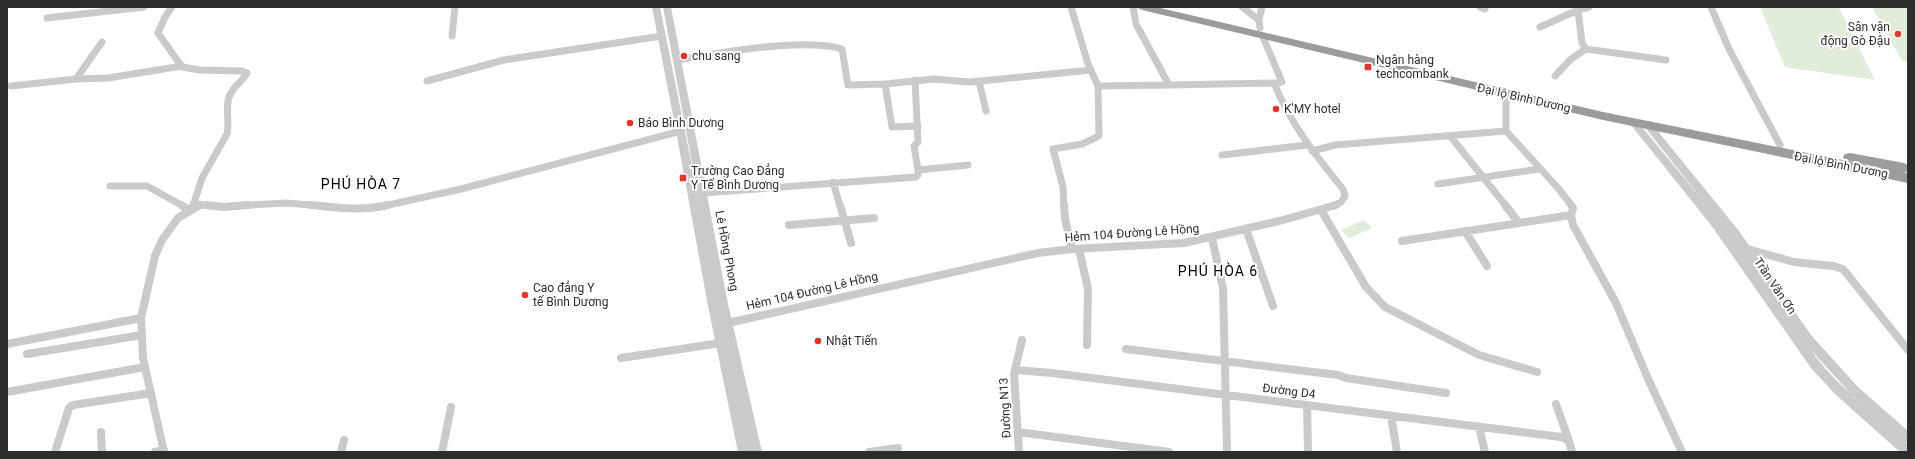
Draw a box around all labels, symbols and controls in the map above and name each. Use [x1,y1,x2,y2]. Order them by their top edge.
place label: Sân vận động Gò Đậu [1820,20,1890,48]
marker: Sân vận động Gò Đậu [1893,29,1903,39]
place label: chu sang [692,49,741,63]
marker: chu sang [679,51,689,61]
place label: Ngân hàng techcombank [1376,53,1450,81]
marker: Ngân hàng techcombank [1363,62,1373,72]
street label: Đại lộ Bình Dương [1476,80,1572,116]
place label: K'MY hotel [1284,102,1341,116]
marker: K'MY hotel [1271,104,1281,114]
place label: Báo Bình Dương [638,116,724,130]
marker: Báo Bình Dương [625,118,635,128]
street label: Đại lộ Bình Dương [1793,149,1889,181]
place label: Trường Cao Đẳng Y Tế Bình Dương [691,163,785,192]
marker: Trường Cao Đẳng Y Tế Bình Dương [678,173,688,183]
district label: PHÚ HÒA 7 [321,175,401,192]
street label: Lê Hồng Phong [712,209,742,293]
street label: Hẻm 104 Đường Lê Hồng [1064,221,1200,245]
street label: Trần Văn Ơn [1751,255,1799,317]
district label: PHÚ HÒA 6 [1178,262,1258,279]
street label: Hẻm 104 Đường Lê Hồng [745,269,879,313]
place label: Cao đẳng Y tế Bình Dương [533,280,608,309]
marker: Cao đẳng Y tế Bình Dương [520,290,530,300]
place label: Nhật Tiến [826,334,877,348]
marker: Nhật Tiến [813,336,823,346]
street label: Đường N13 [996,377,1014,439]
street label: Đường D4 [1262,381,1317,401]

